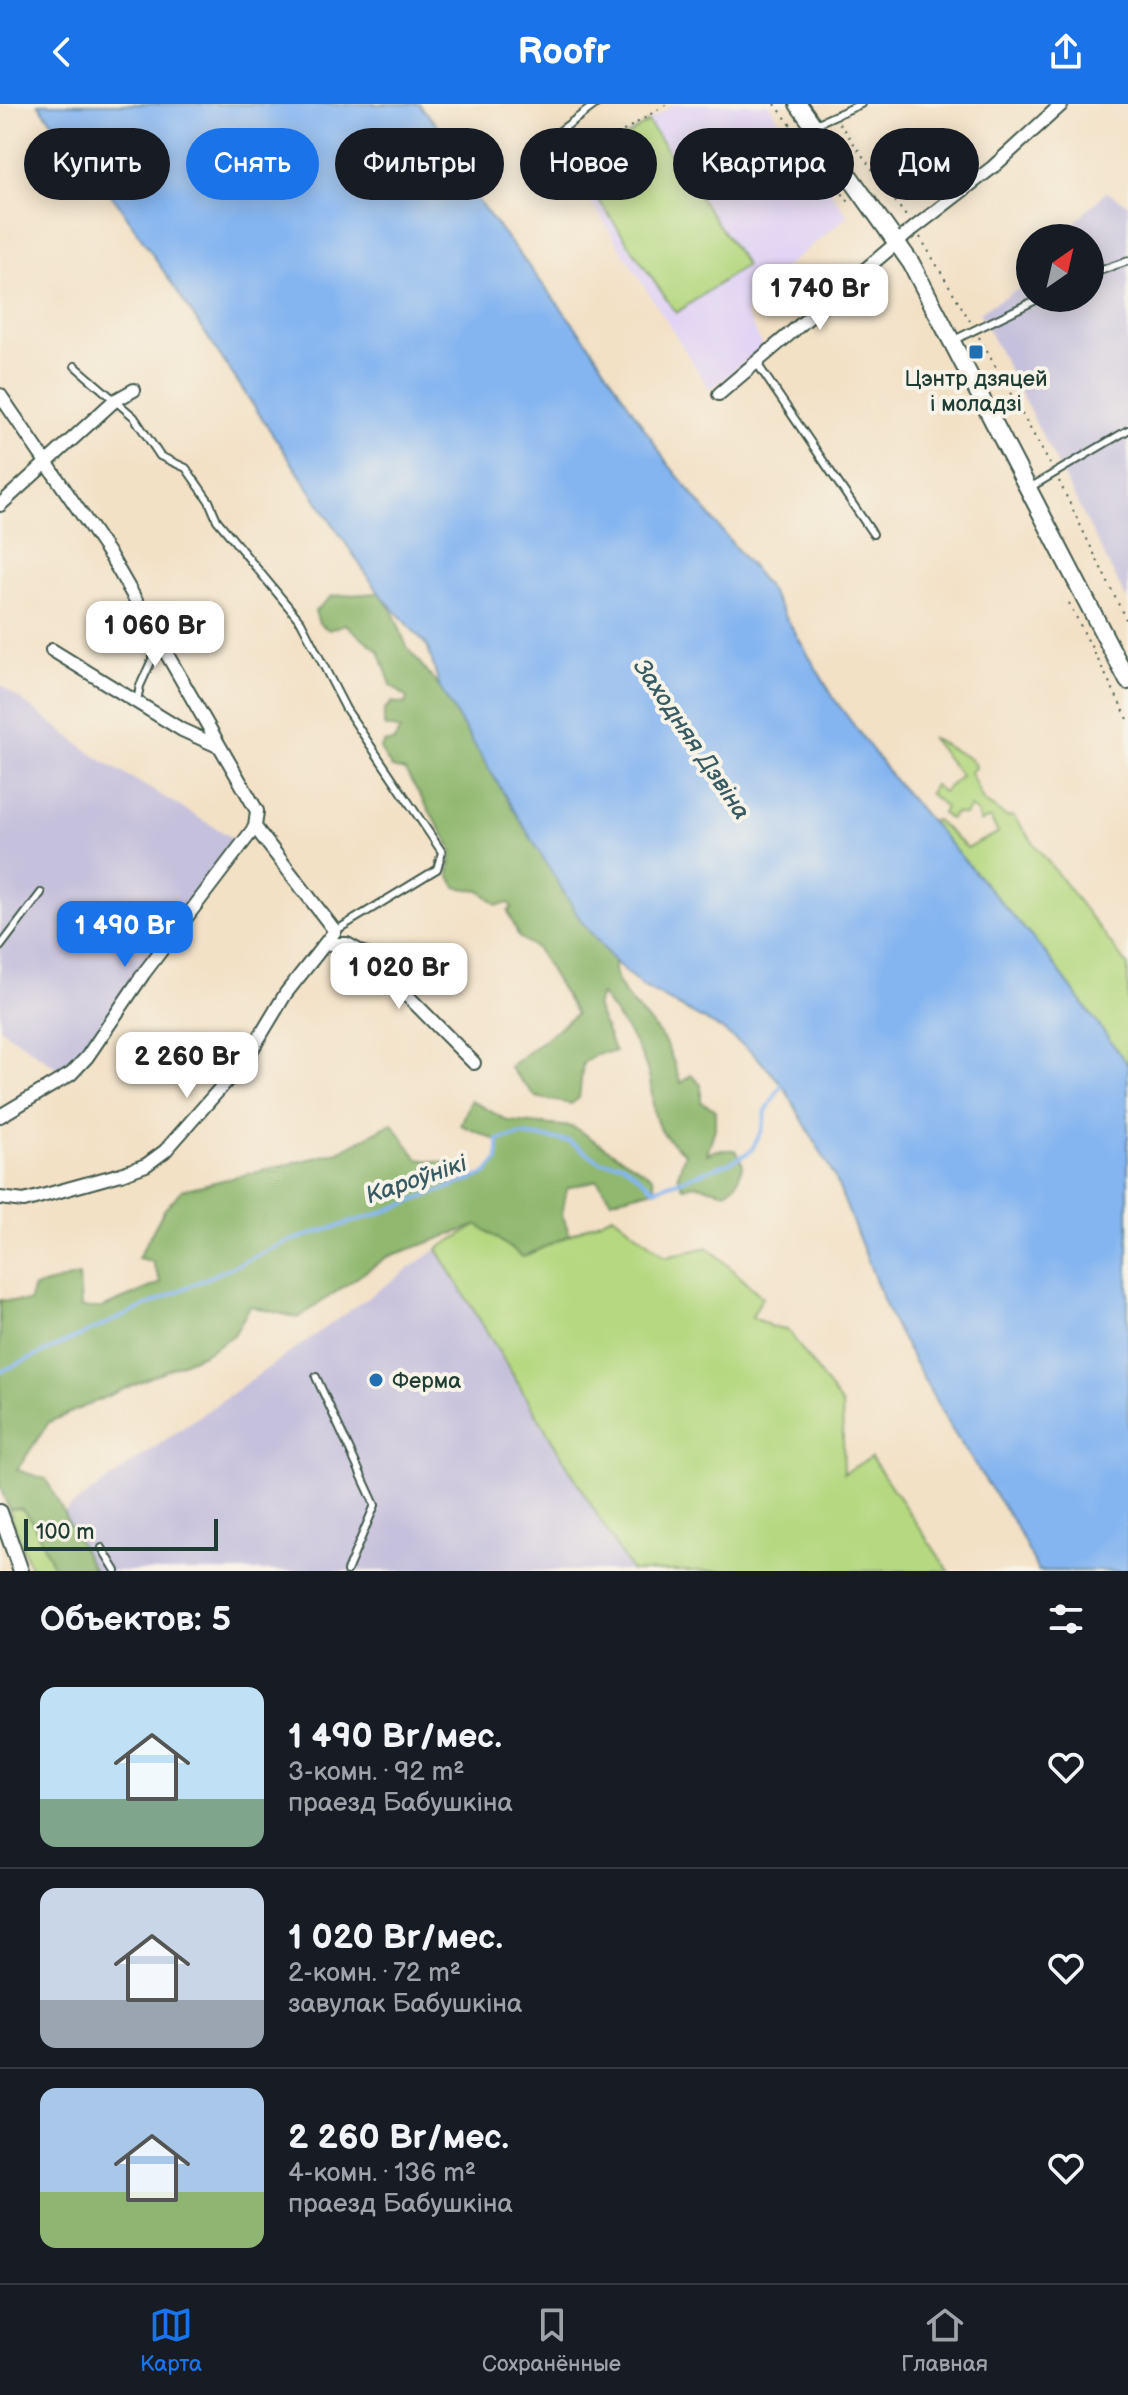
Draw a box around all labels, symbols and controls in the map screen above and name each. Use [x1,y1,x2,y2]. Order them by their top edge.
icon: back [40,30,84,74]
icon: share [1044,30,1088,74]
text: Roofr [518,31,610,74]
chip: Купить [24,128,170,200]
chip: Снять [186,128,319,200]
chip: Фильтры [335,128,504,200]
chip: Новое [520,128,657,200]
chip: Квартира [673,128,854,200]
chip: Дом [870,128,979,200]
north arrow [1016,224,1104,312]
map controls [1016,224,1104,312]
pin: 1 740 Br [737,264,903,332]
text: 1 740 Br [770,274,870,305]
marker: Цэнтр дзяцей і моладзі [967,343,985,361]
place label: Цэнтр дзяцей і моладзі [904,366,1048,418]
pin: 1 060 Br [72,601,238,669]
text: 1 060 Br [104,611,206,642]
water label: Заходняя Дзвіна [627,653,756,825]
pin: 1 490 Br [42,901,208,969]
text: 1 490 Br [75,911,175,942]
pin: 1 020 Br [316,943,482,1011]
text: 1 020 Br [348,953,450,984]
pin: 2 260 Br [104,1032,270,1100]
text: 2 260 Br [134,1042,240,1073]
water label: Кароўнікі [362,1148,472,1210]
place label: Ферма [392,1368,461,1395]
marker: Ферма [367,1371,385,1389]
scale bar [24,1515,218,1551]
text: 100 m [36,1519,95,1546]
icon: filters [1044,1597,1088,1641]
text: Объектов: 5 [40,1599,231,1640]
text: 1 490 Br/мес. [288,1716,502,1757]
icon: home [104,1719,200,1815]
icon: heart [1044,1745,1088,1789]
text: 3-комн. · 92 m² [288,1757,464,1788]
text: праезд Бабушкіна [288,1788,513,1819]
text: 1 020 Br/мес. [288,1917,503,1958]
icon: home [104,1920,200,2016]
icon: heart [1044,1946,1088,1990]
text: 2-комн. · 72 m² [288,1958,461,1989]
text: завулак Бабушкіна [288,1989,522,2020]
text: 2 260 Br/мес. [288,2117,509,2158]
icon: home [104,2120,200,2216]
icon: heart [1044,2146,1088,2190]
text: 4-комн. · 136 m² [288,2158,476,2189]
text: праезд Бабушкіна [288,2189,513,2220]
tab: Карта [140,2303,202,2378]
tab: Сохранённые [482,2303,621,2378]
tab: Главная [901,2303,988,2378]

